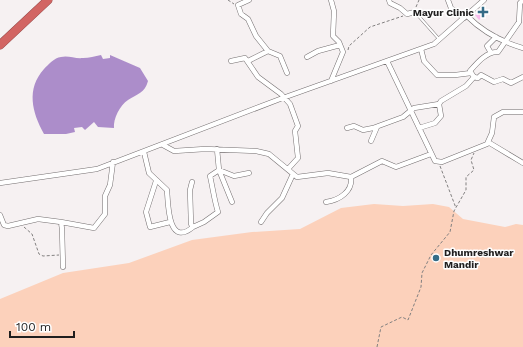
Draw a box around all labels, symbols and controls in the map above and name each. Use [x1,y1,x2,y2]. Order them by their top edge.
marker: Mayur Clinic [477,6,489,18]
place label: Mayur Clinic [413,7,474,18]
place label: Dhumreshwar Mandir [444,247,514,270]
marker: Dhumreshwar Mandir [431,253,441,263]
scale bar [10,313,74,339]
text: 100 m [16,320,51,334]

